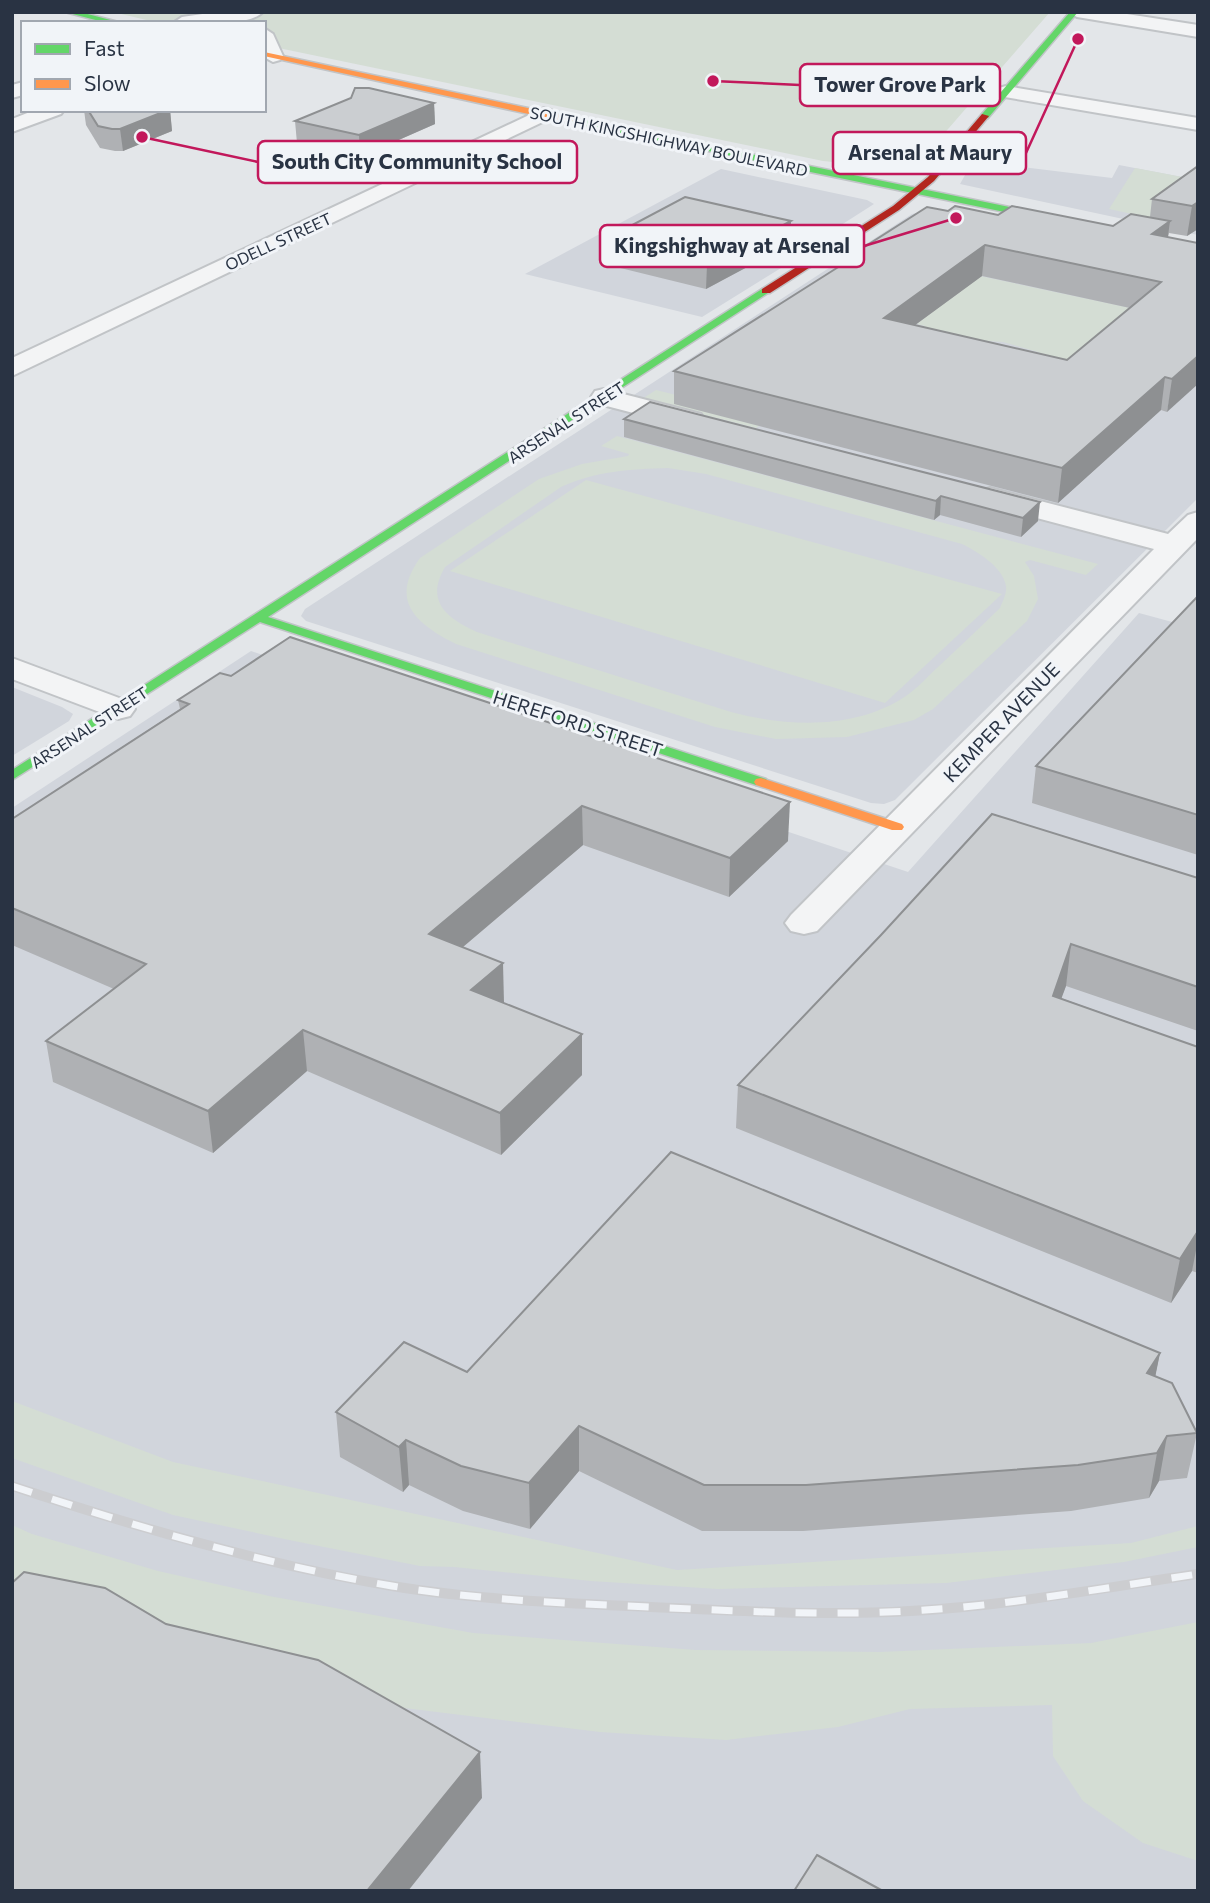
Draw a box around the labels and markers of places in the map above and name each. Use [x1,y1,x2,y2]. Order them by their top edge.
callout: Tower Grove Park [800,64,1000,106]
callout: Arsenal at Maury [833,132,1026,174]
callout: South City Community School [258,141,577,183]
callout: Kingshighway at Arsenal [600,225,864,267]

